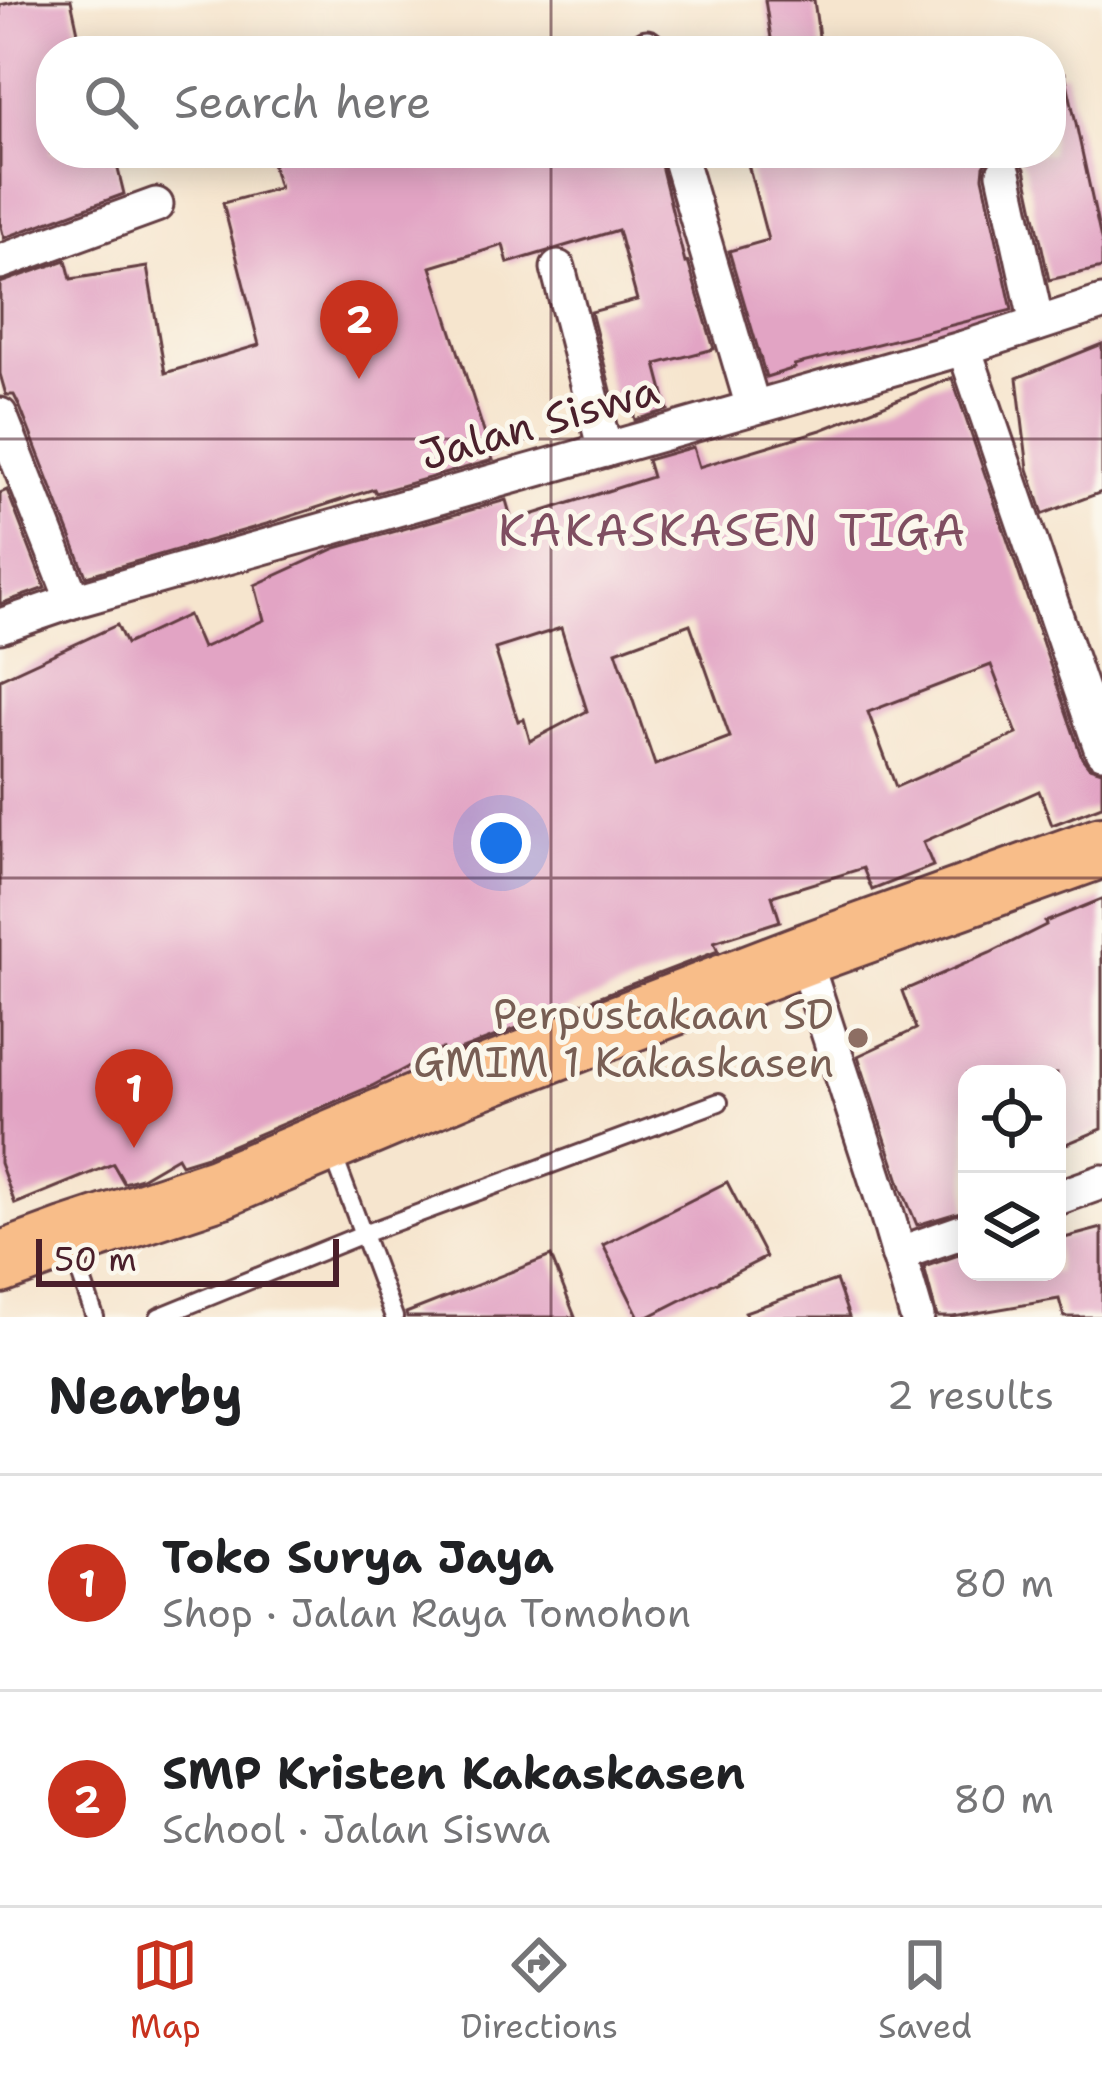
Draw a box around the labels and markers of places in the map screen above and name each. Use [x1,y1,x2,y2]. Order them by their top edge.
pin: 2 [320,280,398,379]
place label: Perpustakaan SD GMIM 1 Kakaskasen [413,986,834,1090]
marker: Perpustakaan SD GMIM 1 Kakaskasen [845,1025,871,1051]
pin: 1 [95,1049,173,1148]

